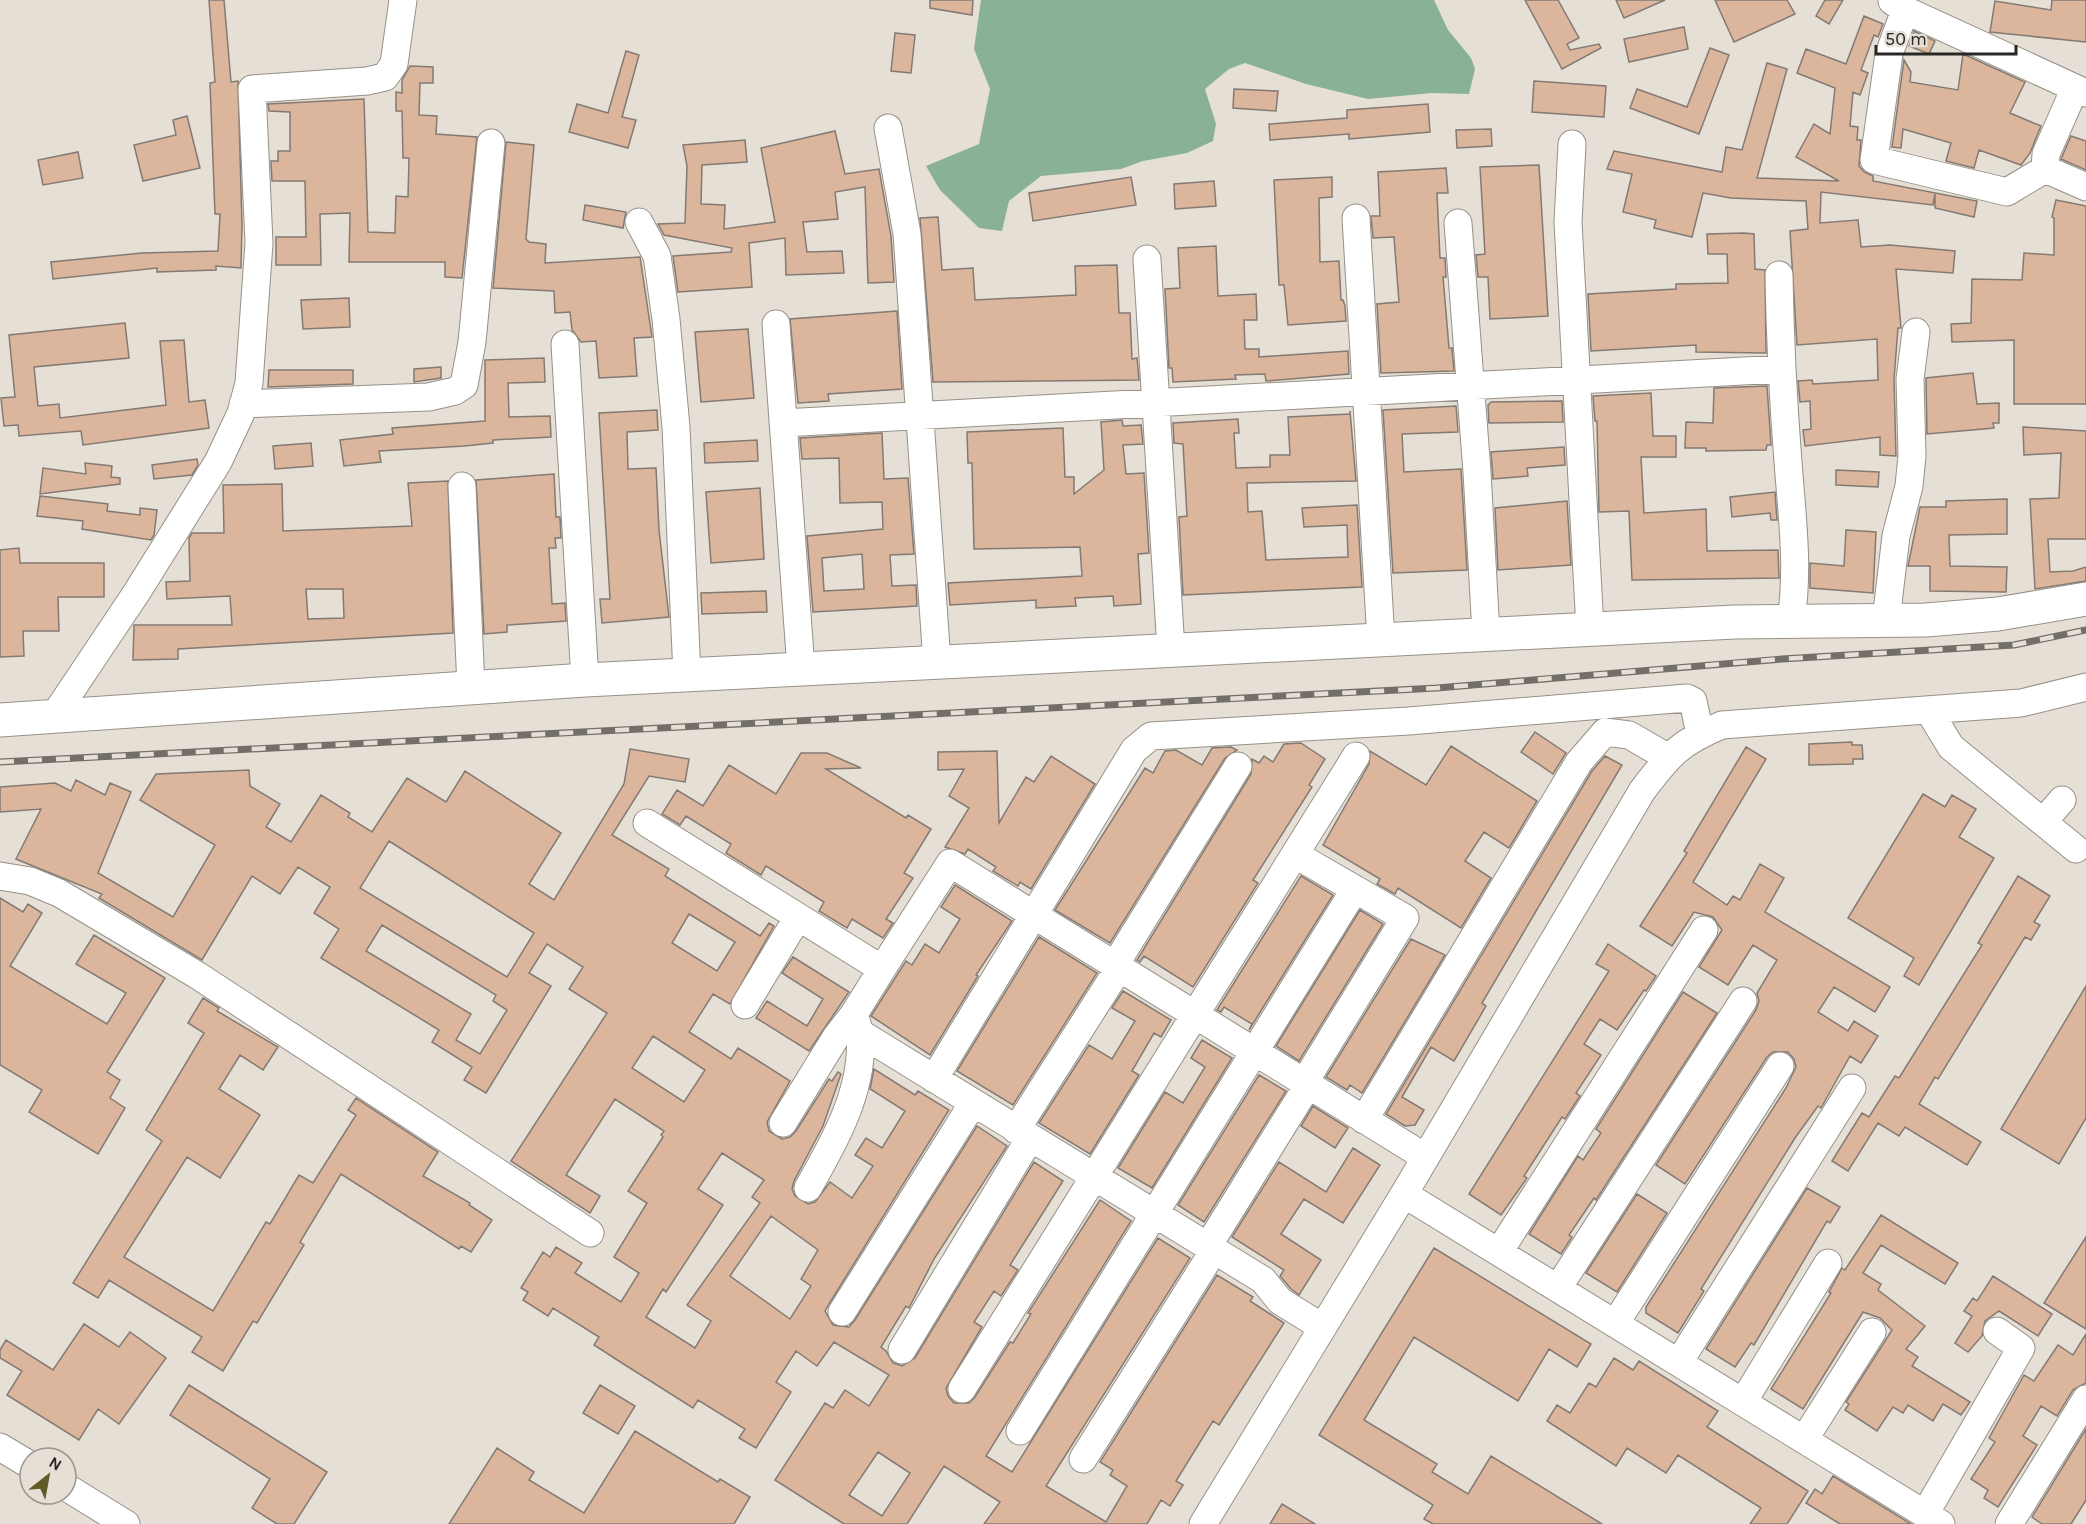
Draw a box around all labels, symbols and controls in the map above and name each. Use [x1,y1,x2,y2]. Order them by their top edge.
scale bar [1876,18,2016,56]
text: 50 m [1885,28,1927,50]
north arrow [18,1446,78,1506]
text: N [46,1452,65,1475]

